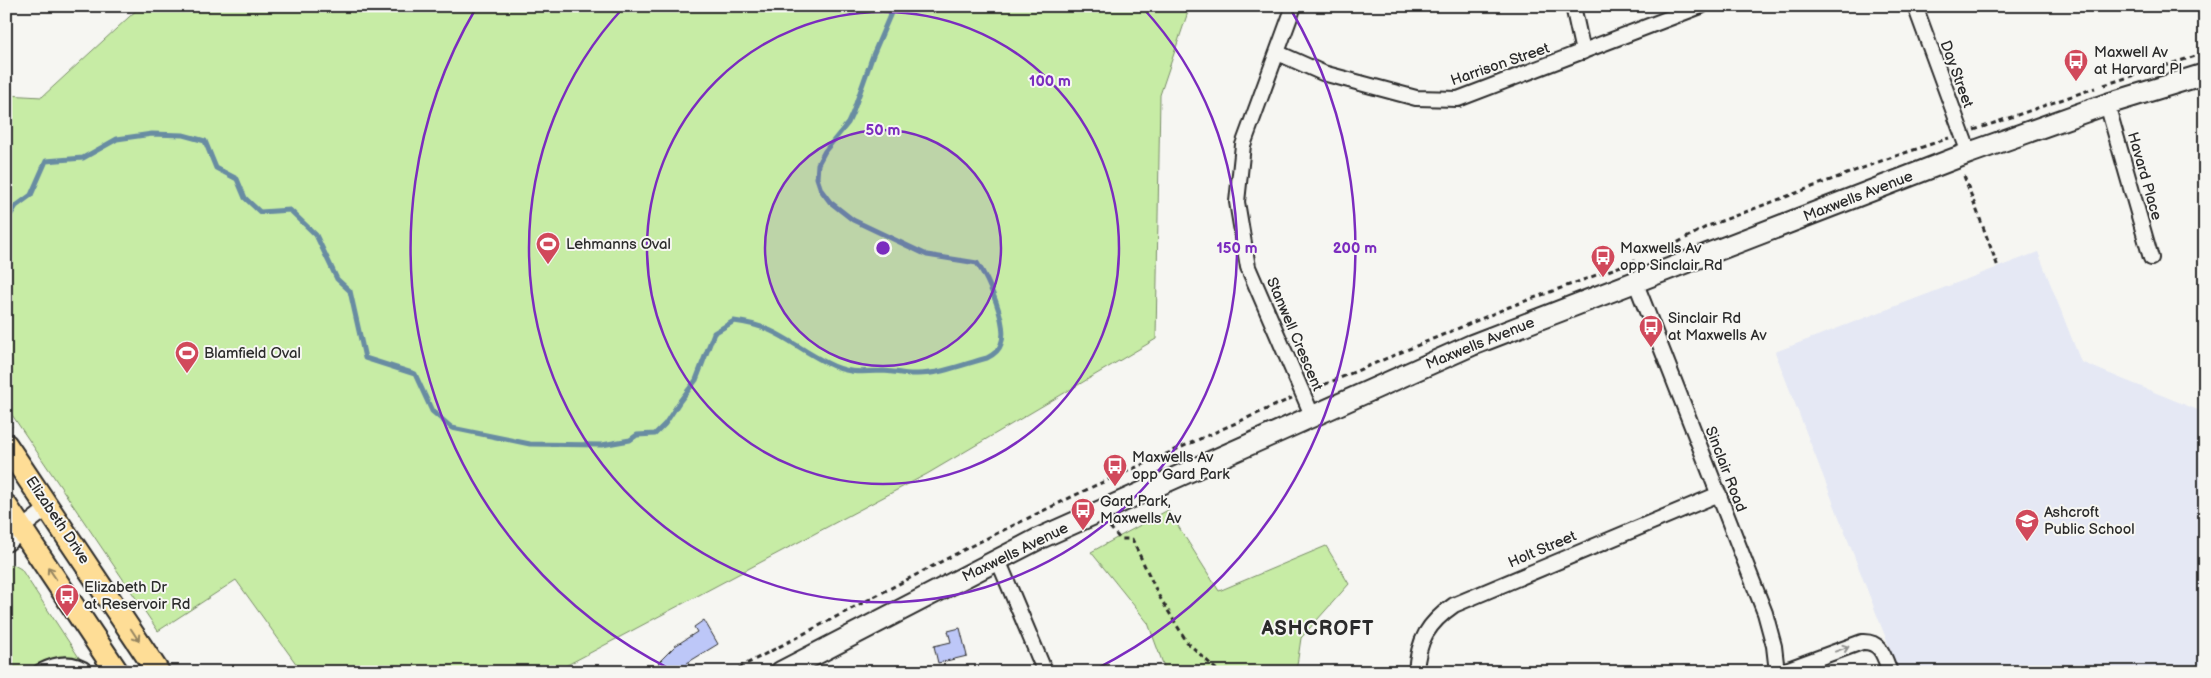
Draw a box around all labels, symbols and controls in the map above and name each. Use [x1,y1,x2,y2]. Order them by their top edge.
street label: Day Street [1936,38,1978,111]
street label: Harrison Street [1448,39,1552,90]
place label: Maxwell Av at Harvard Pl [2094,43,2182,79]
bus stop icon: Maxwell Av at Harvard Pl [2063,48,2089,82]
text: 100 m [1029,72,1071,91]
text: 50 m [866,121,901,140]
street label: Havard Place [2123,130,2166,222]
street label: Maxwells Avenue [1801,167,1916,226]
sports icon: Lehmanns Oval [535,231,561,265]
place label: Lehmanns Oval [566,235,671,254]
centre of rings [874,239,892,257]
text: 150 m [1216,239,1258,258]
text: 200 m [1333,239,1377,258]
place label: Maxwells Av opp Sinclair Rd [1620,239,1723,275]
bus stop icon: Maxwells Av opp Sinclair Rd [1590,244,1616,278]
street label: Stanwell Crescent [1262,274,1327,394]
place label: Sinclair Rd at Maxwells Av [1668,309,1767,345]
street label: Maxwells Avenue [1423,313,1538,374]
bus stop icon: Sinclair Rd at Maxwells Av [1638,314,1664,348]
sports icon: Blamfield Oval [174,340,200,374]
place label: Blamfield Oval [204,344,301,363]
street label: Sinclair Road [1701,424,1751,515]
place label: Maxwells Av opp Gard Park [1132,448,1230,484]
bus stop icon: Maxwells Av opp Gard Park [1102,453,1128,487]
street label: Elizabeth Drive [21,473,94,568]
place label: Gard Park, Maxwells Av [1100,492,1182,528]
bus stop icon: Gard Park, Maxwells Av [1070,497,1096,531]
place label: Ashcroft Public School [2044,503,2135,539]
school or university icon: Ashcroft Public School [2014,508,2040,542]
street label: Maxwells Avenue [959,518,1072,586]
street label: Holt Street [1505,526,1580,572]
one-way arrow [46,566,57,580]
place label: Elizabeth Dr at Reservoir Rd [84,578,190,614]
bus stop icon: Elizabeth Dr at Reservoir Rd [54,583,80,617]
district label: ASHCROFT [1261,617,1375,641]
one-way arrow [129,628,140,642]
one-way arrow [1834,644,1850,654]

